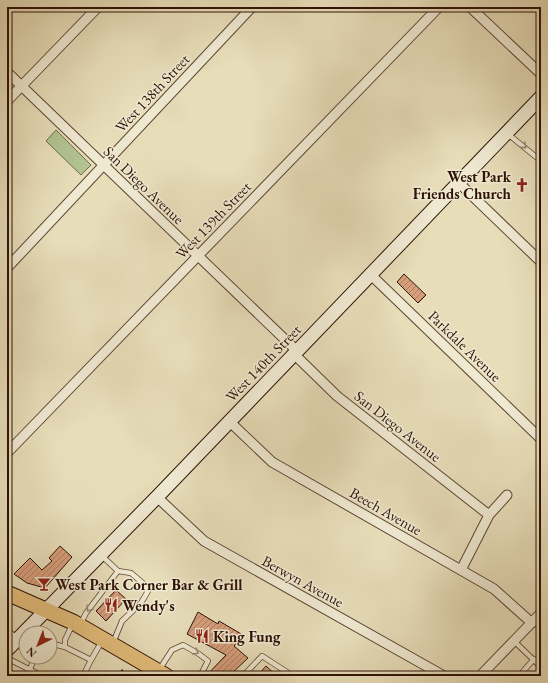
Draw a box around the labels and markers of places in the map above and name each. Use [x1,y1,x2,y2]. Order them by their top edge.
place label: West Park Friends Church [413,167,512,203]
church icon: West Park Friends Church [514,177,530,193]
place label: West Park Corner Bar & Grill [55,575,243,594]
bar icon: West Park Corner Bar & Grill [36,576,52,592]
place label: Wendy's [122,596,175,615]
restaurant icon: Wendy's [103,597,119,613]
place label: King Fung [213,627,281,646]
restaurant icon: King Fung [194,628,210,644]

